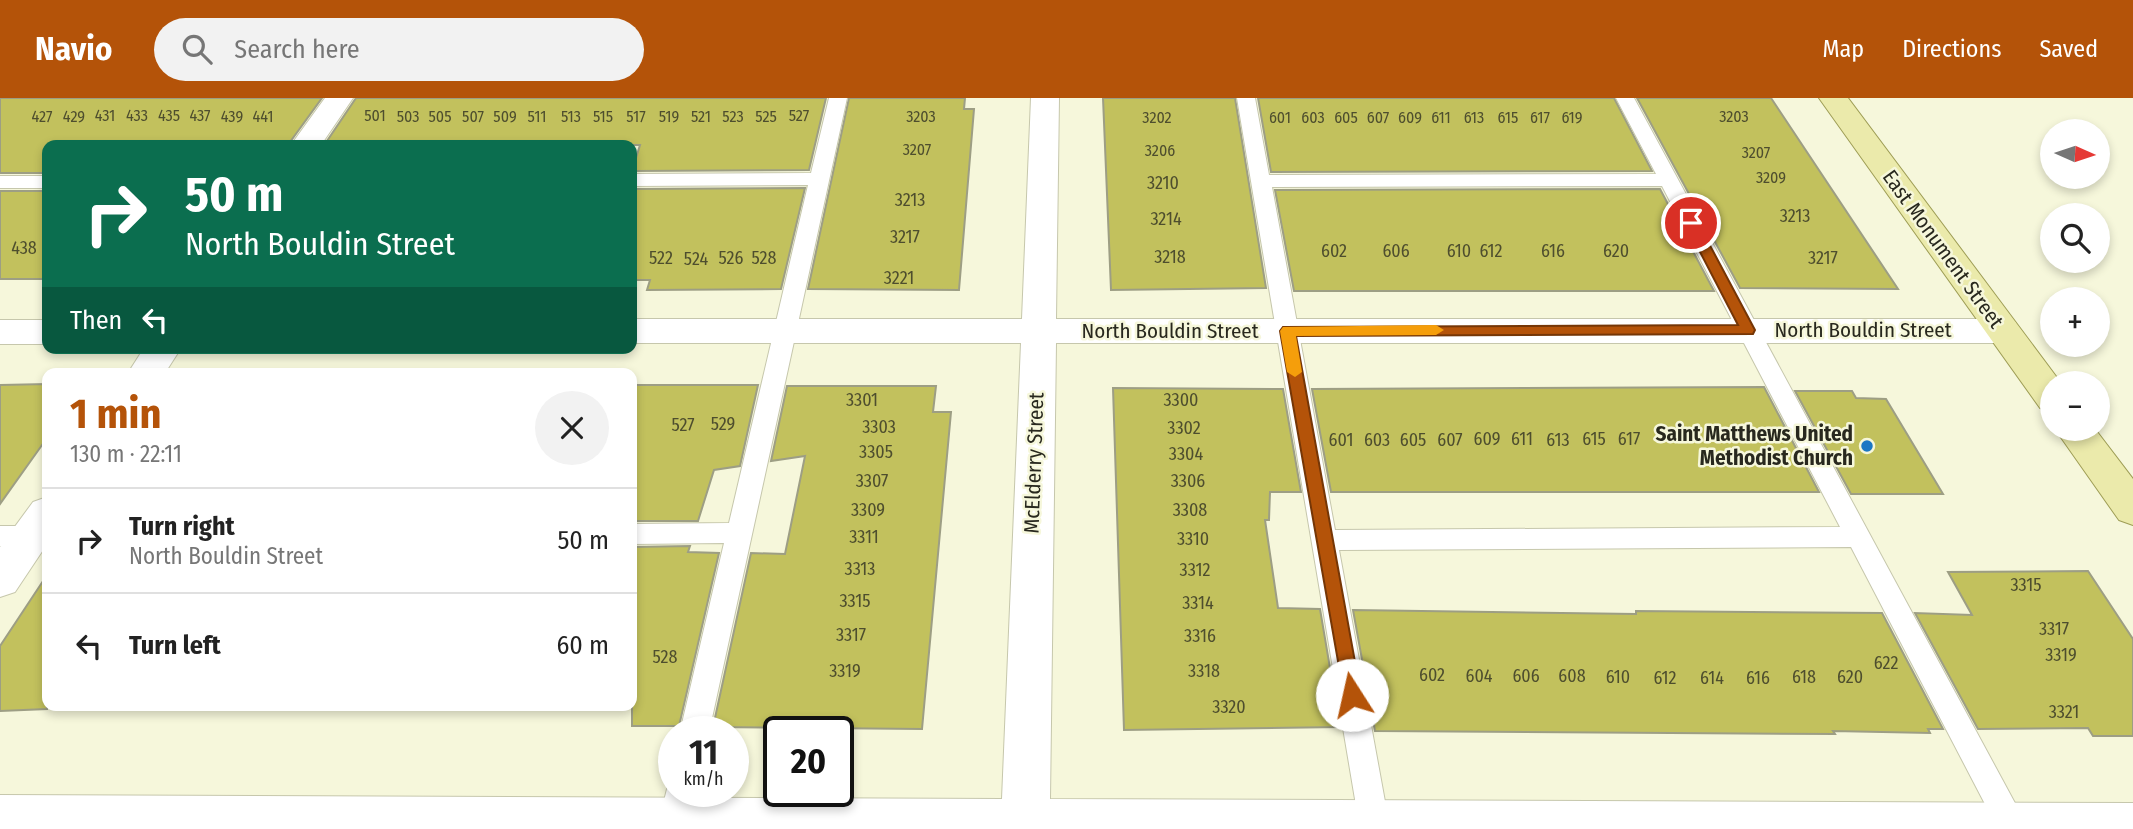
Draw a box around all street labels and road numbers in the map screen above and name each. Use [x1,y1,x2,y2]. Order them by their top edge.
street label: East Monument Street [1877,165,2009,333]
street label: North Bouldin Street [1774,317,1952,343]
street label: North Bouldin Street [1081,318,1259,344]
street label: McElderry Street [1019,392,1049,534]

